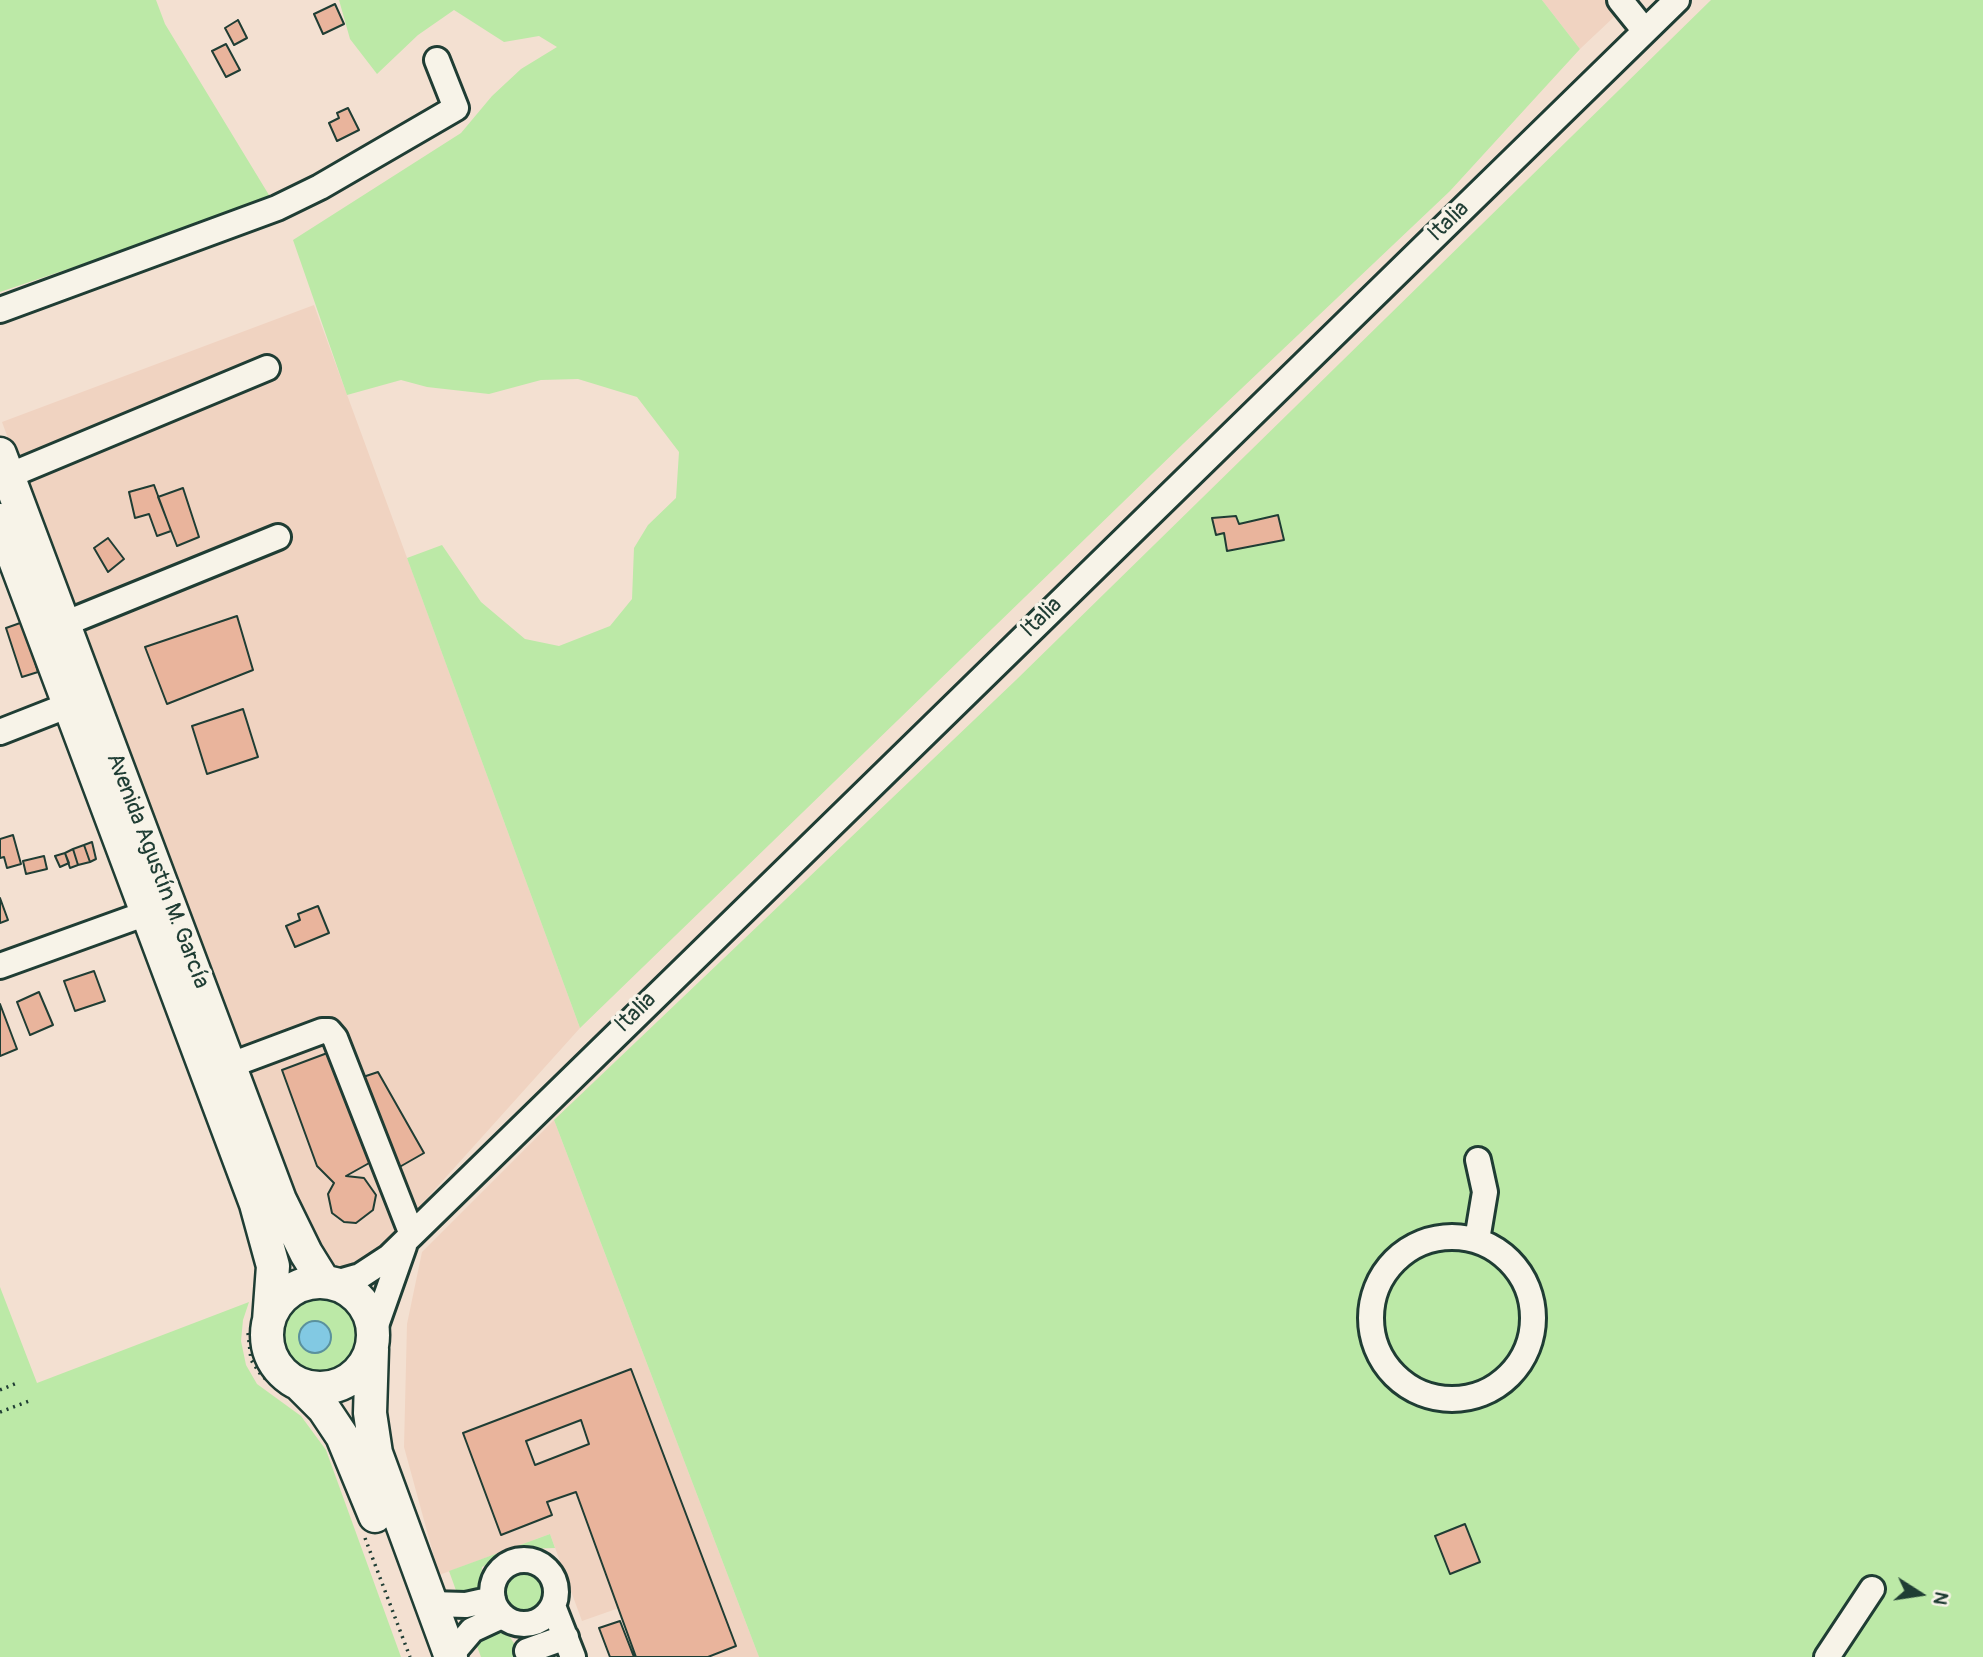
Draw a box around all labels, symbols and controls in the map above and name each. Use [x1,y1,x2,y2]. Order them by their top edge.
street label: Italia [1423,196,1475,248]
street label: Italia [1016,592,1068,644]
street label: Avenida Agustín M. García [99,749,215,993]
street label: Italia [610,987,662,1039]
north arrow [1885,1559,1955,1629]
text: N [1927,1590,1954,1607]

